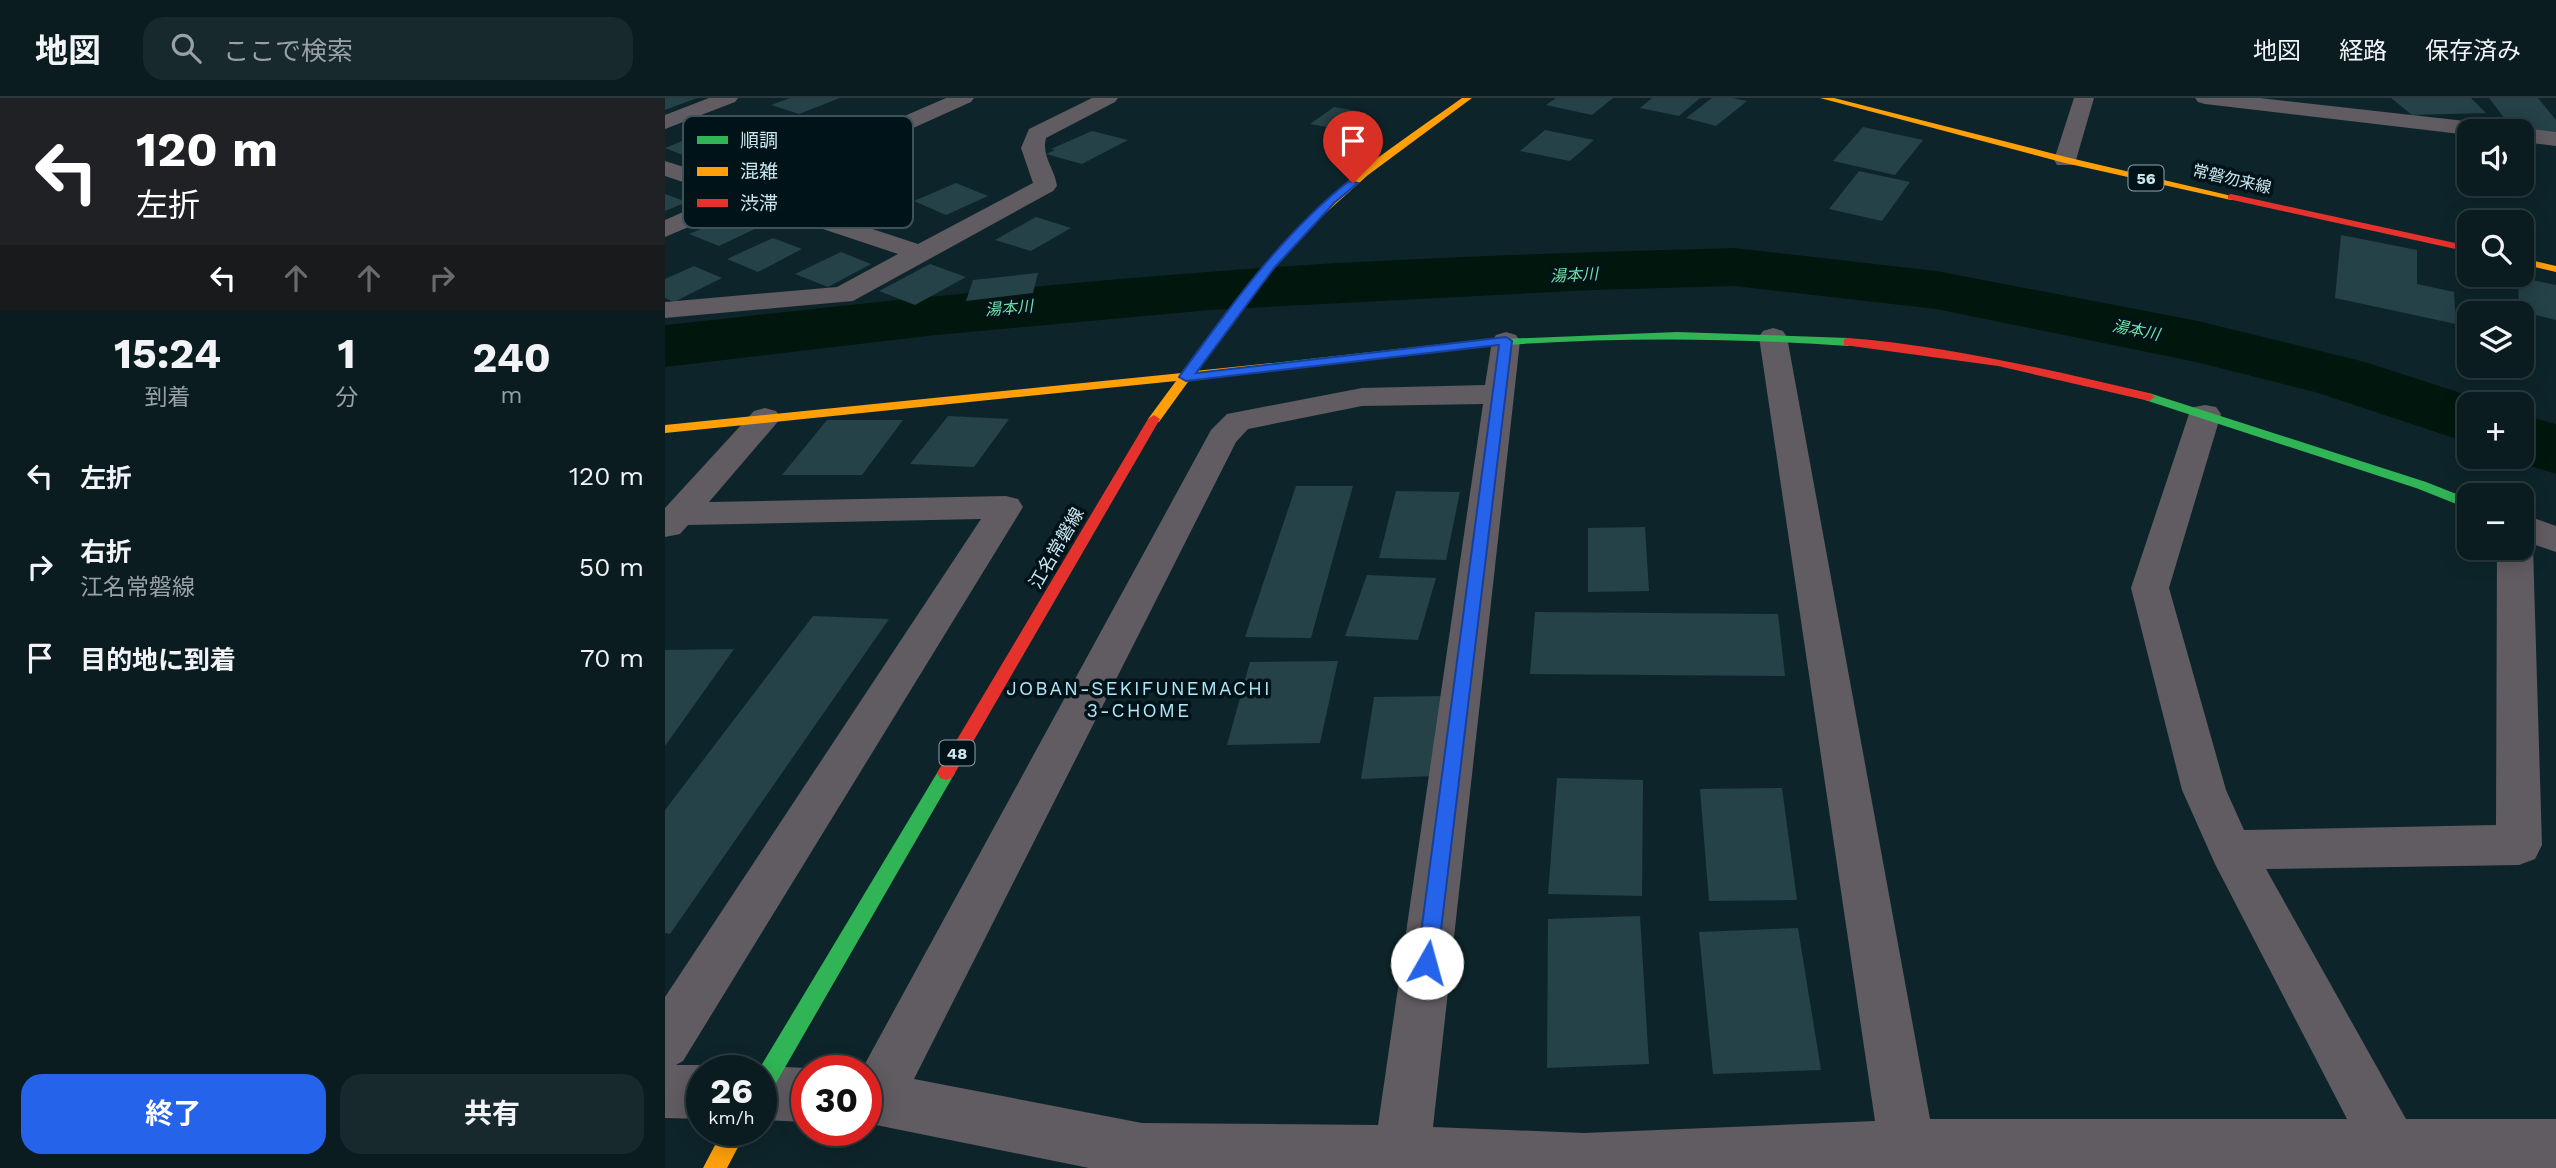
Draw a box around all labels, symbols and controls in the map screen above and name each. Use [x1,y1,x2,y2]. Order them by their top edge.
search box [143,17,633,80]
icon: search [167,29,205,67]
text: 地図 [35,31,101,70]
text: ここで検索 [223,36,353,66]
text: 地図 [2253,37,2301,65]
text: 経路 [2339,37,2387,65]
text: 保存済み [2425,37,2521,65]
pin [1323,111,1383,183]
legend [683,116,913,228]
map controls [2457,119,2534,560]
button: sound [2457,119,2534,196]
text: 120 m [136,120,278,178]
icon: arrive [1334,122,1372,160]
icon: left [21,126,112,217]
text: 順調 [740,129,778,152]
text: 混雑 [740,160,778,183]
street label: 常磐勿来線 [2191,161,2273,197]
road number: 56 [2129,166,2163,190]
text: 左折 [136,186,200,224]
text: 渋滞 [740,192,778,215]
button: search [2457,210,2534,287]
icon: left [204,259,242,297]
icon: ahead [277,259,315,297]
icon: ahead [350,259,388,297]
icon: right [423,259,461,297]
water label: 湯本川 [1550,264,1600,286]
water label: 湯本川 [984,296,1036,320]
button: layers [2457,301,2534,378]
water label: 湯本川 [2111,316,2163,344]
text: 15:24 [114,329,221,378]
text: 1 [338,329,356,378]
text: 240 [472,333,551,382]
text: m [501,382,522,409]
text: 到着 [145,384,191,411]
text: 分 [335,384,358,411]
button: + [2457,392,2534,469]
icon: left [21,457,59,495]
text: 120 m [569,461,644,491]
text: 左折 [80,463,132,493]
button: − [2457,483,2534,560]
street label: 江名常磐線 [1024,504,1088,592]
text: 右折 [80,537,132,567]
icon: right [21,548,59,586]
text: 50 m [579,552,644,582]
text: 江名常磐線 [80,574,195,601]
icon: arrive [21,639,59,677]
text: 70 m [580,643,644,673]
text: 目的地に到着 [80,645,236,675]
district label: JOBAN-SEKIFUNEMACHI 3-CHOME [1006,677,1272,722]
road number: 48 [939,740,975,766]
position arrow [1390,926,1464,1000]
speed limit sign: 30 [791,1055,882,1146]
text: 26 [710,1070,753,1112]
button: 終了 [21,1074,326,1154]
button: 共有 [340,1074,644,1154]
text: km/h [708,1107,755,1128]

